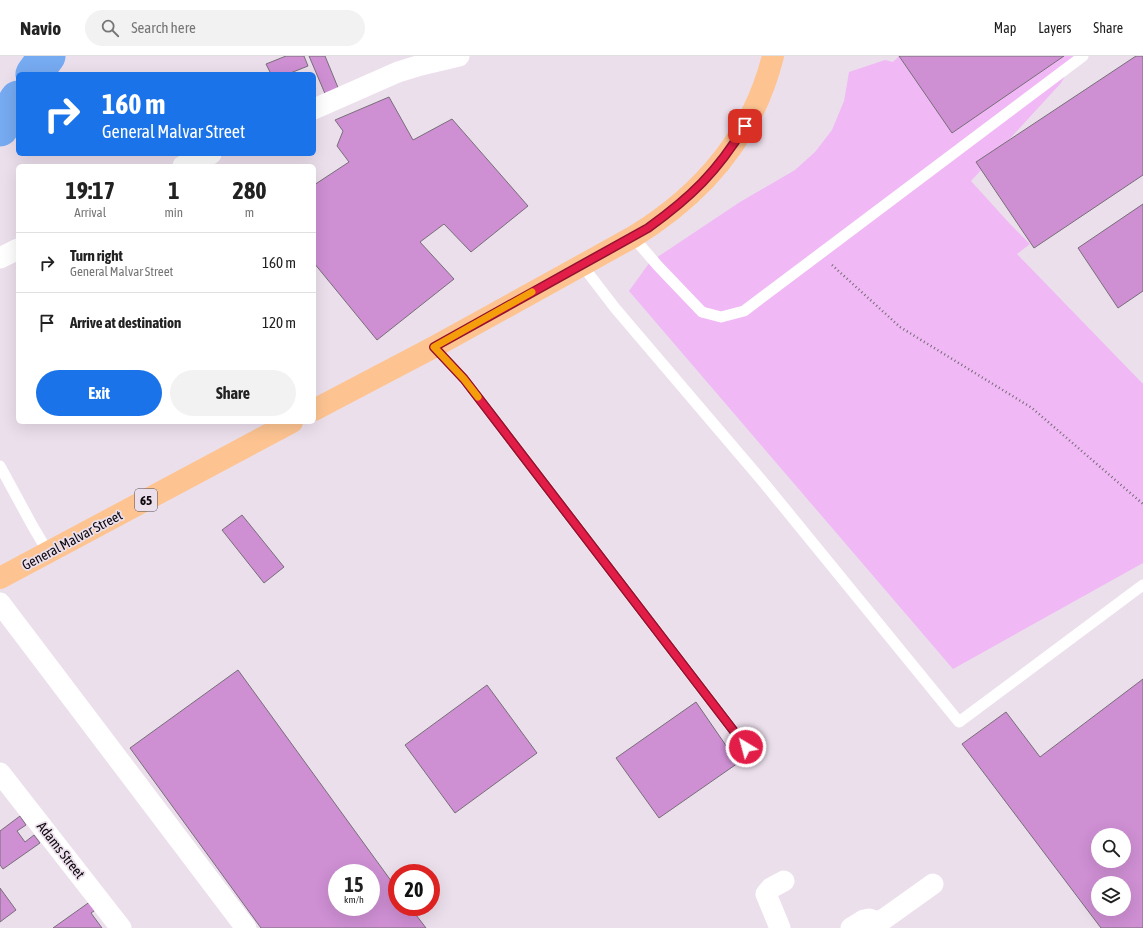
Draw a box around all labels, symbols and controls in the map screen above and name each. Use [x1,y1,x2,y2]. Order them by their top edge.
search box [85,10,365,46]
text: Navio [20,17,61,39]
icon: search [99,17,121,39]
text: Search here [131,19,196,36]
text: Map [994,20,1016,36]
text: Layers [1038,20,1071,36]
text: Share [1093,20,1123,36]
icon: right [36,88,88,140]
text: 160 m [102,88,165,120]
pin [728,109,762,143]
icon: arrive [734,115,756,137]
text: General Malvar Street [102,121,245,142]
text: 19:17 [66,177,115,204]
text: 1 [168,177,179,204]
text: 280 [233,177,266,204]
text: Arrival [74,205,106,220]
text: min [164,205,183,220]
text: m [245,205,254,220]
text: Turn right [70,247,123,264]
icon: right [36,252,58,274]
text: 160 m [262,254,296,271]
text: General Malvar Street [70,264,173,279]
icon: arrive [36,312,58,334]
text: Arrive at destination [70,314,181,331]
text: 120 m [262,314,296,331]
button: Exit [36,370,162,416]
button: Share [170,370,296,416]
road number: 65 [135,489,157,511]
street label: General Malvar Street [19,507,125,573]
position arrow [725,726,767,768]
street label: Adams Street [34,818,88,882]
map controls [1091,828,1131,916]
button: search [1091,828,1131,868]
speed limit sign: 20 [388,864,440,916]
text: 15 [345,873,363,896]
button: layers [1091,876,1131,916]
text: km/h [344,894,364,905]

